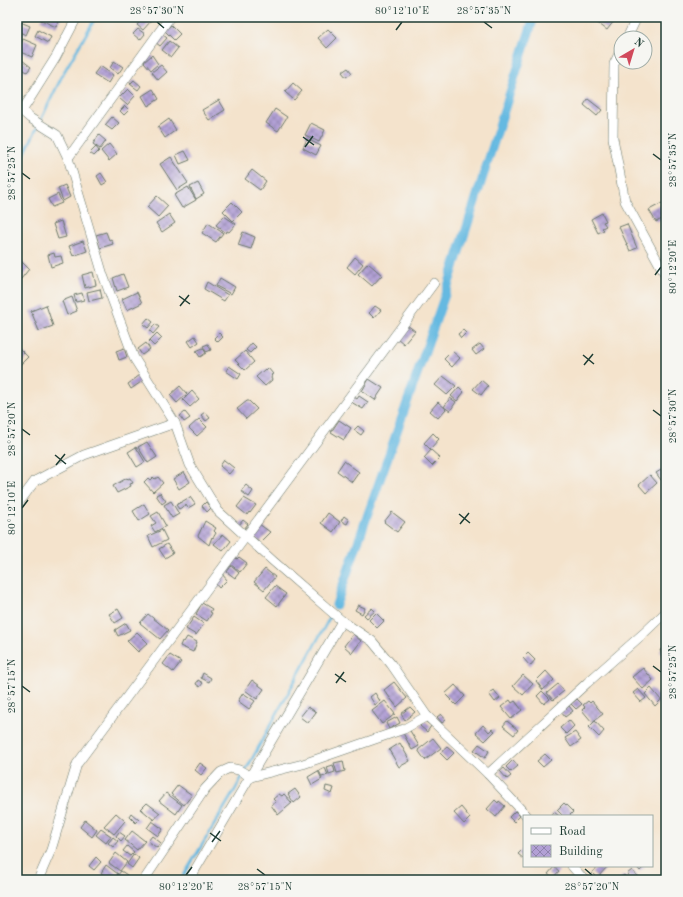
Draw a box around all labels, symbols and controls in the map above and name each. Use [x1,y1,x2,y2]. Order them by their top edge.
text: 28°57'30"N [130,6,185,16]
text: 80°12'10"E [375,6,429,16]
text: 28°57'35"N [457,6,512,16]
north arrow [613,30,653,70]
text: N [632,36,645,51]
text: 28°57'35"N [668,132,678,187]
text: 28°57'25"N [7,145,17,200]
text: 80°12'20"E [668,240,678,294]
text: 28°57'30"N [668,388,678,443]
text: 28°57'20"N [7,401,17,456]
text: 80°12'10"E [7,481,17,535]
text: 28°57'25"N [668,644,678,699]
text: 28°57'15"N [7,658,17,713]
legend [523,815,653,867]
text: Road [559,826,586,838]
text: Building [559,846,603,858]
text: 80°12'20"E [159,882,213,892]
text: 28°57'15"N [238,882,293,892]
text: 28°57'20"N [565,882,620,892]

